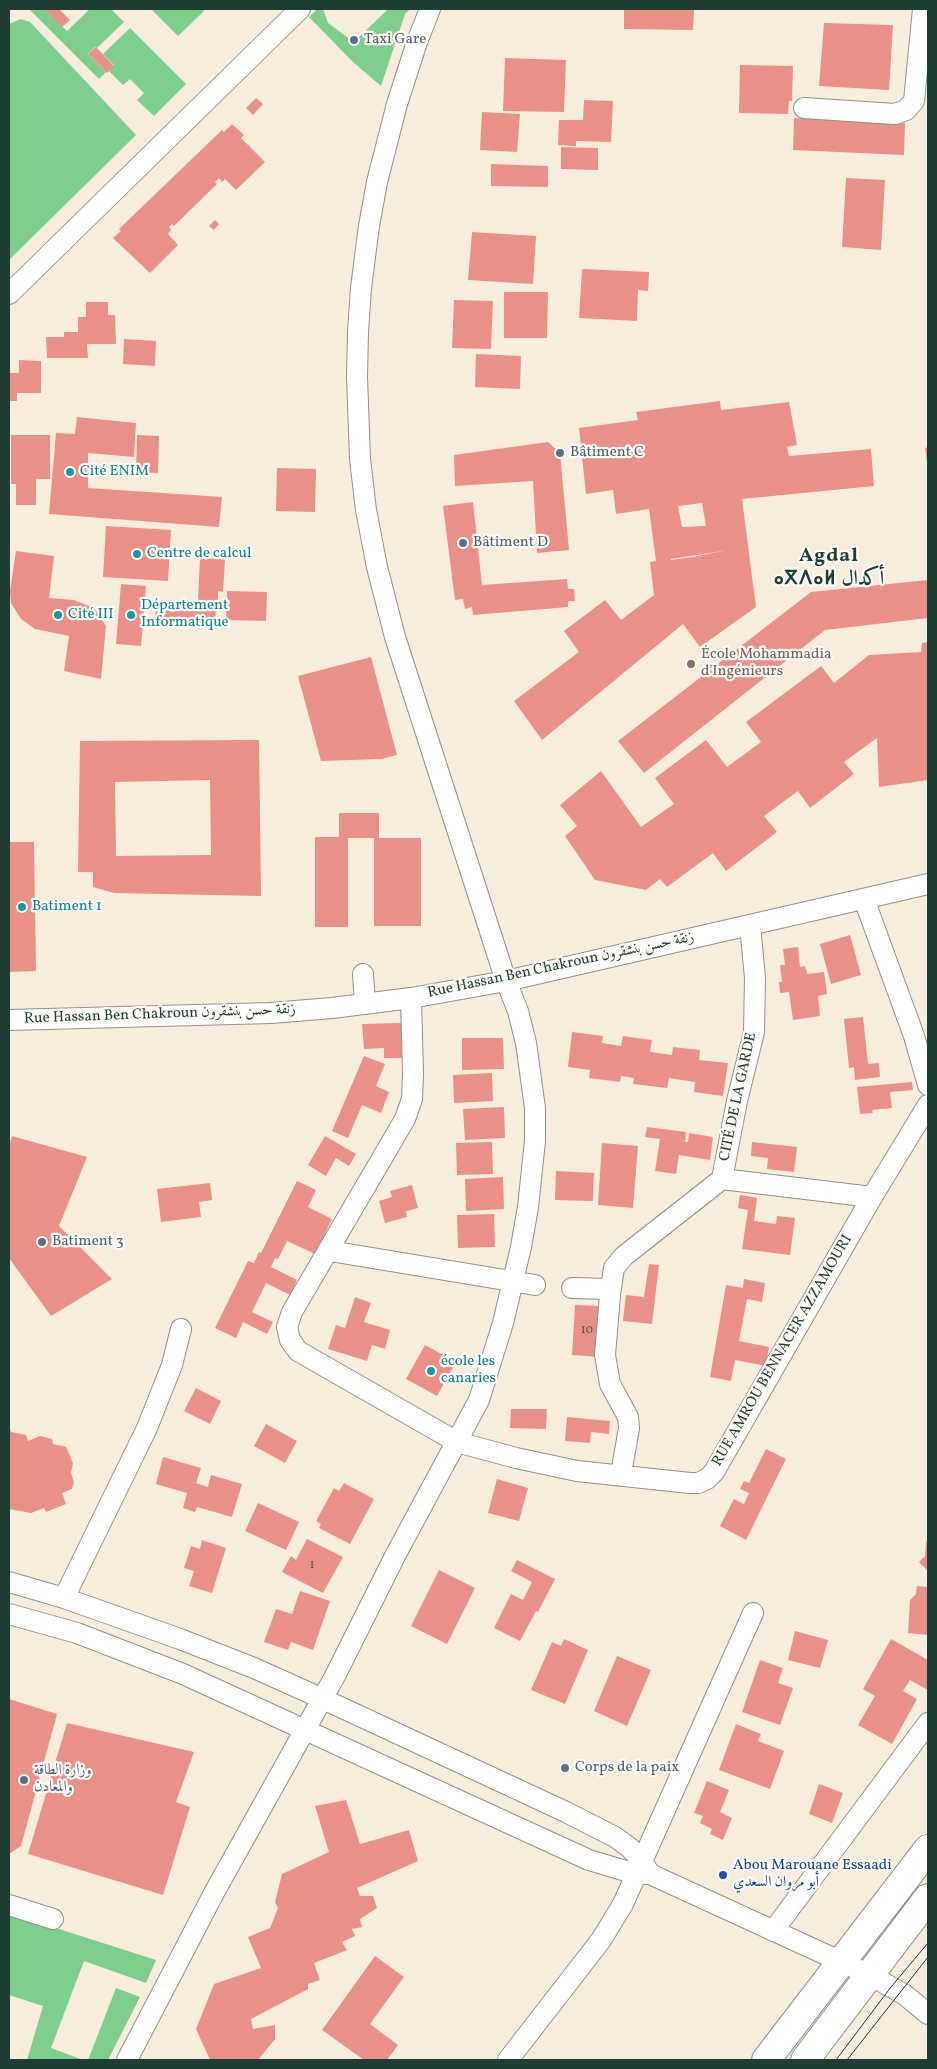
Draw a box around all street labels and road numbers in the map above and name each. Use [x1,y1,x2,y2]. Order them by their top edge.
street label: Rue Hassan Ben Chakroun زنقة حسن بنشقرون [426,929,696,1003]
street label: Rue Hassan Ben Chakroun زنقة حسن بنشقرون [24,1001,296,1029]
street label: CITÉ DE LA GARDE [717,1031,761,1163]
street label: RUE AMROU BENNACER AZZAMOURI [709,1232,857,1470]

